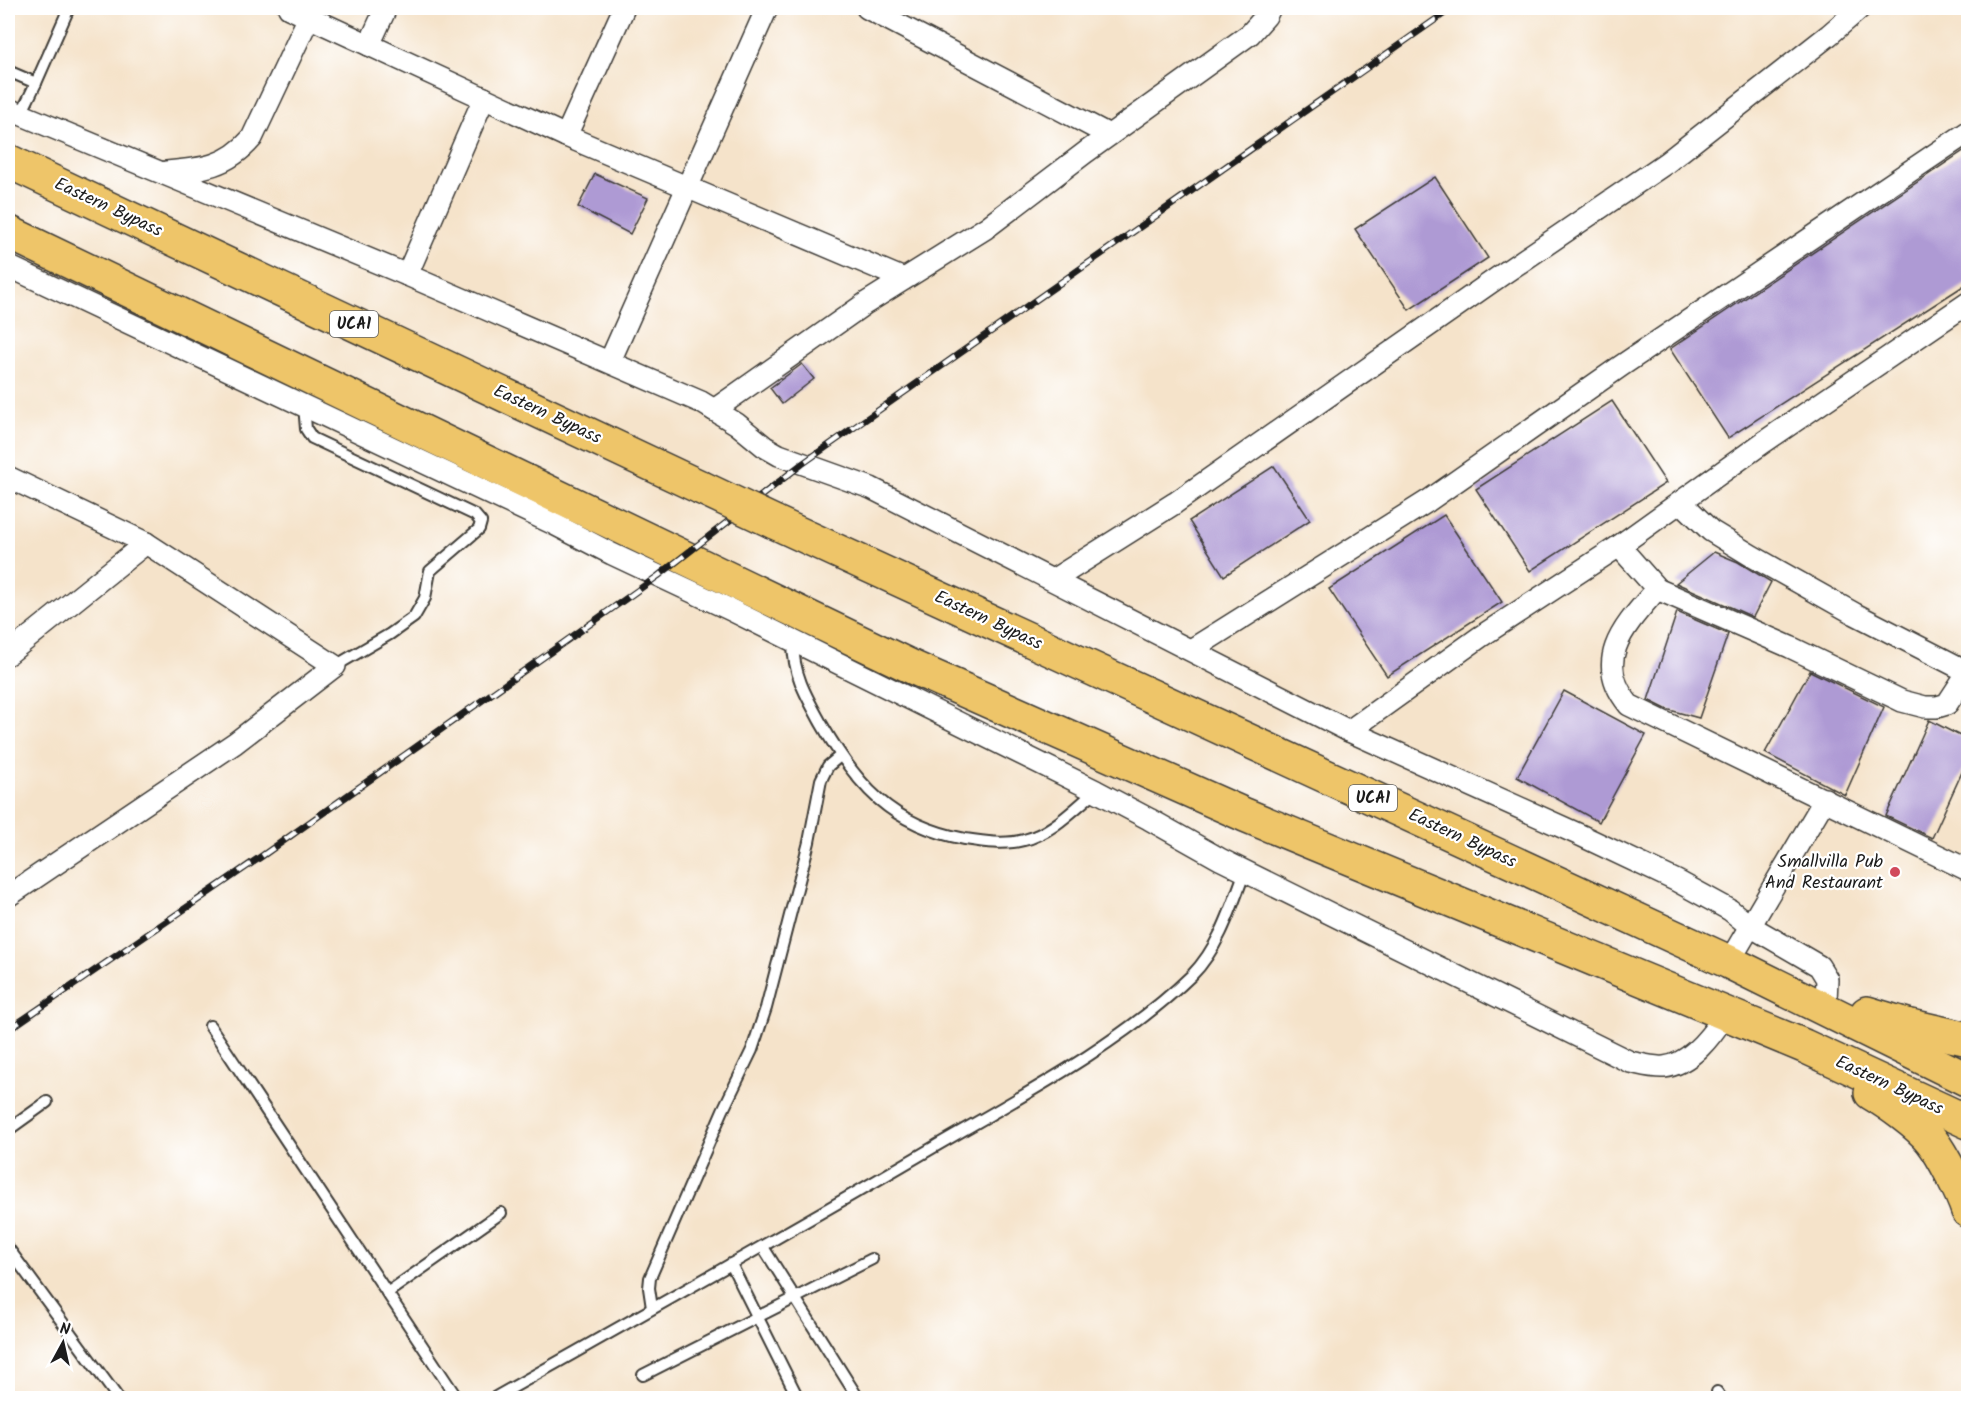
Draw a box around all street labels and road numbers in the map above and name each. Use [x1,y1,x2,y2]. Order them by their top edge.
street label: Eastern Bypass [49,170,167,246]
road number: UCA1 [330,311,378,337]
street label: Eastern Bypass [488,377,606,453]
street label: Eastern Bypass [929,583,1047,659]
road number: UCA1 [1349,785,1397,811]
street label: Eastern Bypass [1403,801,1521,877]
street label: Eastern Bypass [1830,1048,1948,1124]

